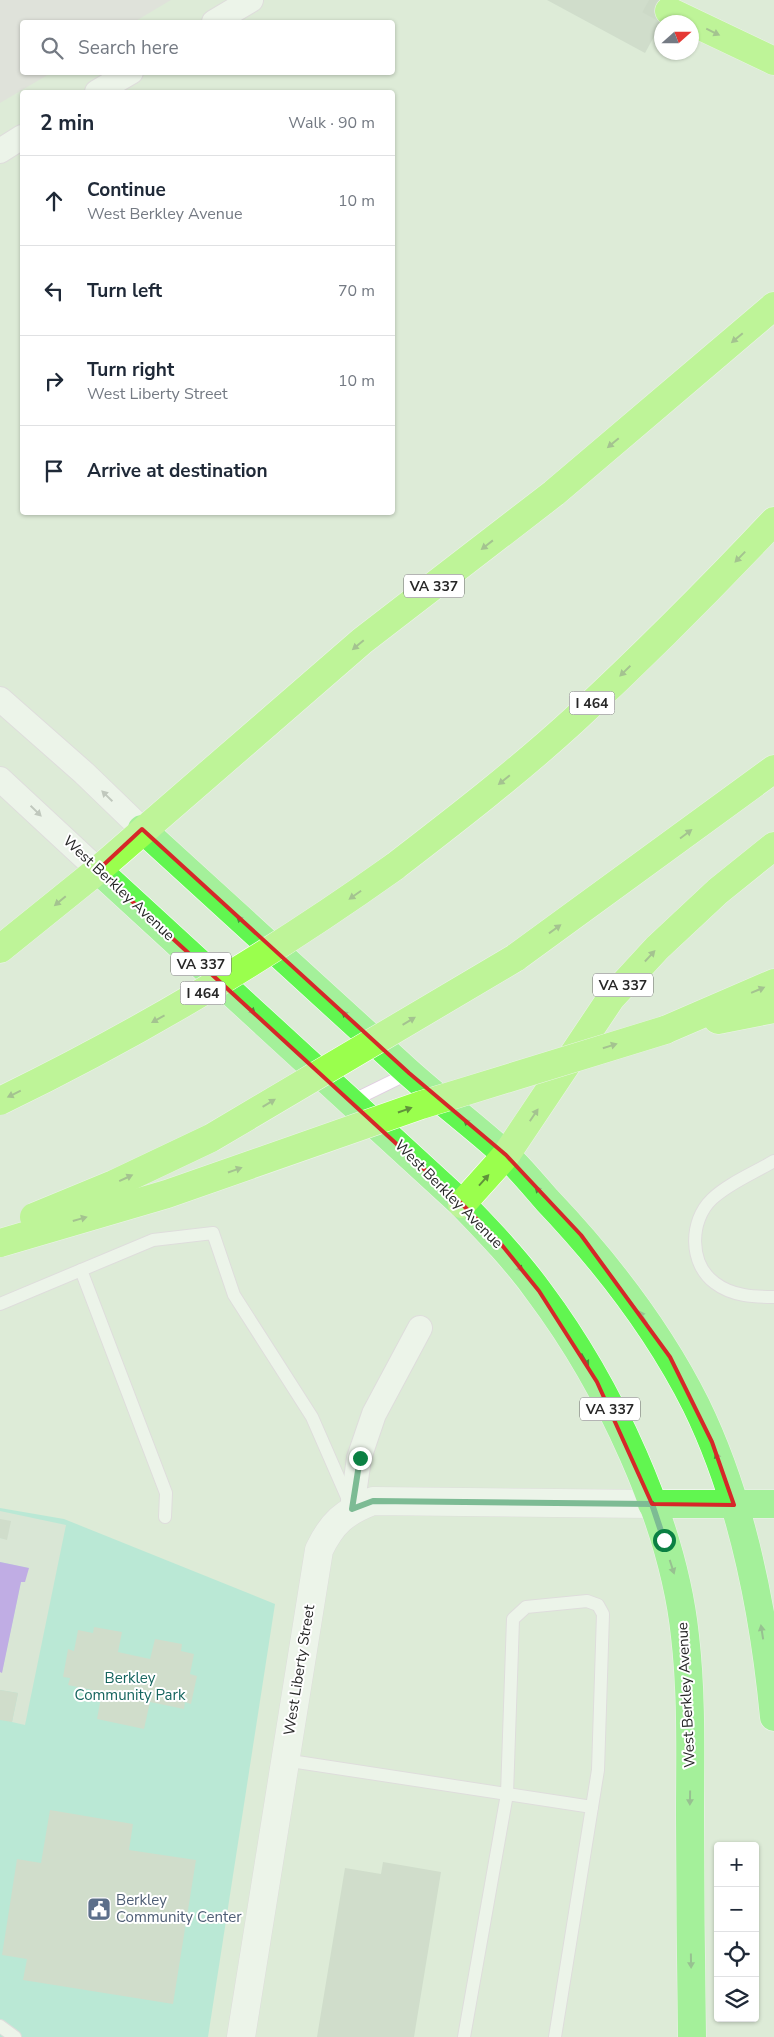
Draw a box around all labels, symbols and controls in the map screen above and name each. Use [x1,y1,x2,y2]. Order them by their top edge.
north arrow [654,15,699,60]
search box [20,20,395,75]
one-way arrow [706,28,720,36]
icon: search [38,34,66,62]
text: Search here [78,35,179,61]
text: 2 min [40,109,94,137]
text: Walk · 90 m [288,112,375,134]
text: Continue [87,177,166,203]
icon: ahead [40,187,68,215]
text: 10 m [338,190,375,212]
text: West Berkley Avenue [87,203,242,225]
icon: left [40,277,68,305]
text: Turn left [87,278,162,304]
text: 70 m [338,280,375,302]
one-way arrow [730,332,743,343]
text: Turn right [87,357,174,383]
icon: right [40,367,68,395]
text: 10 m [338,370,375,392]
text: West Liberty Street [87,383,228,405]
one-way arrow [606,437,619,448]
icon: arrive [40,457,68,485]
text: Arrive at destination [87,458,268,484]
one-way arrow [481,540,494,551]
one-way arrow [734,550,746,562]
road number: VA 337 [404,574,464,598]
one-way arrow [352,639,365,650]
one-way arrow [619,665,631,677]
road number: I 464 [570,691,614,714]
one-way arrow [499,774,511,786]
one-way arrow [101,790,113,802]
one-way arrow [30,805,42,817]
one-way arrow [679,829,693,839]
street label: West Berkley Avenue [59,831,179,945]
one-way arrow [348,890,361,900]
one-way arrow [54,896,67,907]
one-way arrow [237,915,249,927]
one-way arrow [548,924,562,934]
one-way arrow [644,950,656,962]
road number: VA 337 [171,952,231,976]
road number: VA 337 [593,974,653,996]
road number: I 464 [180,981,226,1004]
one-way arrow [751,986,765,994]
one-way arrow [244,1003,256,1015]
one-way arrow [341,1011,354,1022]
one-way arrow [152,1015,165,1024]
one-way arrow [403,1016,416,1025]
one-way arrow [603,1042,618,1050]
one-way arrow [7,1090,21,1098]
one-way arrow [263,1099,276,1108]
one-way arrow [398,1106,413,1114]
one-way arrow [529,1108,539,1122]
one-way arrow [463,1118,476,1129]
street label: West Berkley Avenue [390,1135,508,1253]
one-way arrow [228,1166,243,1174]
one-way arrow [118,1174,133,1183]
one-way arrow [478,1174,490,1186]
one-way arrow [534,1186,546,1198]
one-way arrow [73,1215,88,1223]
one-way arrow [513,1259,524,1272]
one-way arrow [638,1310,648,1324]
one-way arrow [580,1354,589,1367]
road number: VA 337 [580,1398,640,1420]
route end [349,1447,372,1470]
one-way arrow [714,1451,721,1466]
route start [653,1529,676,1552]
one-way arrow [669,1560,677,1575]
street label: West Liberty Street [279,1603,319,1737]
street label: West Berkley Avenue [672,1622,700,1768]
one-way arrow [757,1624,765,1640]
park label: Berkley Community Park [75,1668,186,1705]
one-way arrow [686,1791,694,1807]
map controls [714,1842,759,2022]
button: + [714,1842,759,1887]
button: − [714,1887,759,1932]
place label: Berkley Community Center [116,1890,242,1927]
public building icon: Berkley Community Center [86,1896,112,1922]
button: locate [714,1932,759,1977]
one-way arrow [688,1953,696,1969]
button: layers [714,1977,759,2022]

